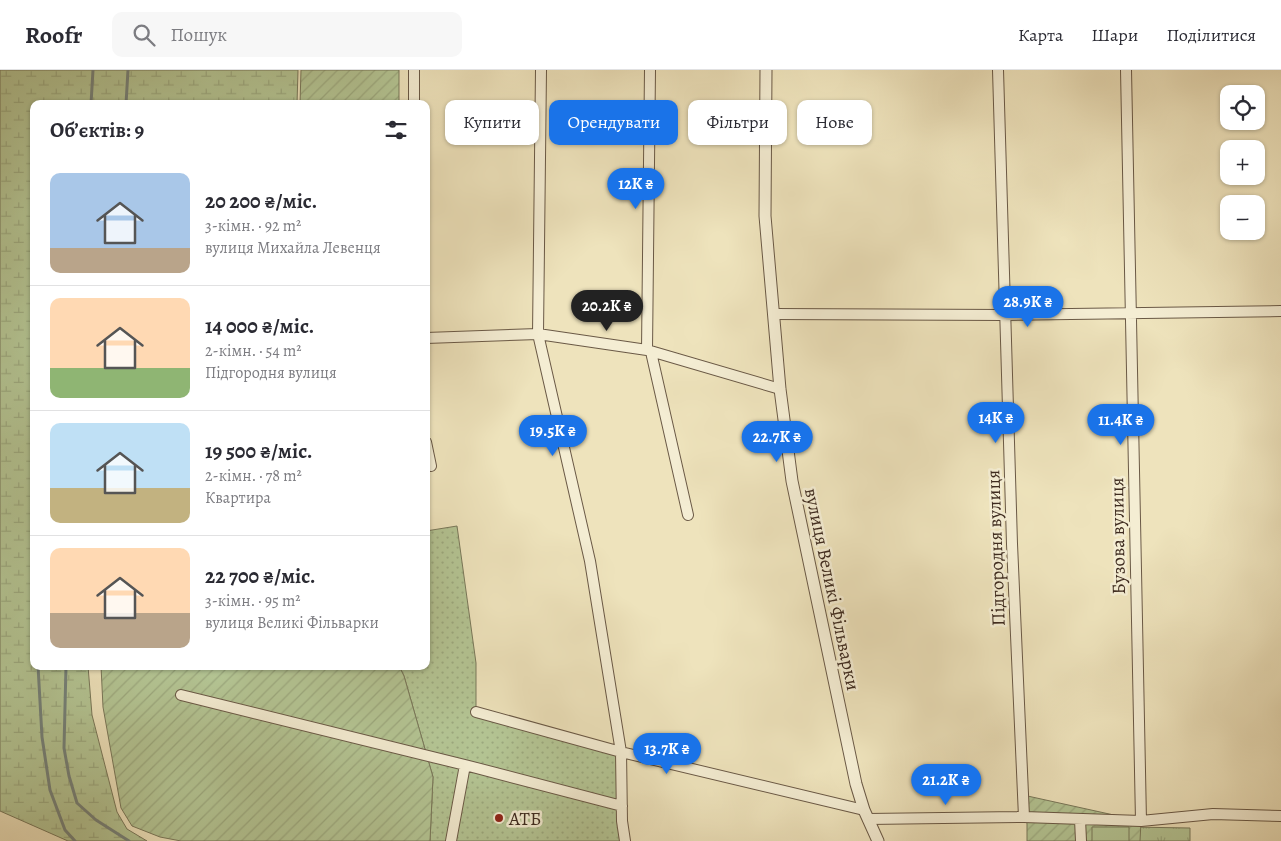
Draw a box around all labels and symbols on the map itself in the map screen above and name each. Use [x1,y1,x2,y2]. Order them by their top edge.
pin: 12K ₴ [601,168,671,210]
pin: 28.9K ₴ [982,286,1074,328]
pin: 20.2K ₴ [561,290,653,332]
pin: 14K ₴ [961,402,1031,444]
pin: 11.4K ₴ [1075,404,1167,446]
pin: 19.5K ₴ [507,414,599,457]
pin: 22.7K ₴ [731,420,823,463]
street label: Підгородня вулиця [980,469,1012,627]
street label: Бузова вулиця [1104,477,1132,595]
street label: вулиця Великі Фільварки [798,486,866,693]
pin: 13.7K ₴ [621,732,713,775]
pin: 21.2K ₴ [900,764,992,806]
place label: АТБ [508,806,541,832]
marker: АТБ [493,812,505,824]

